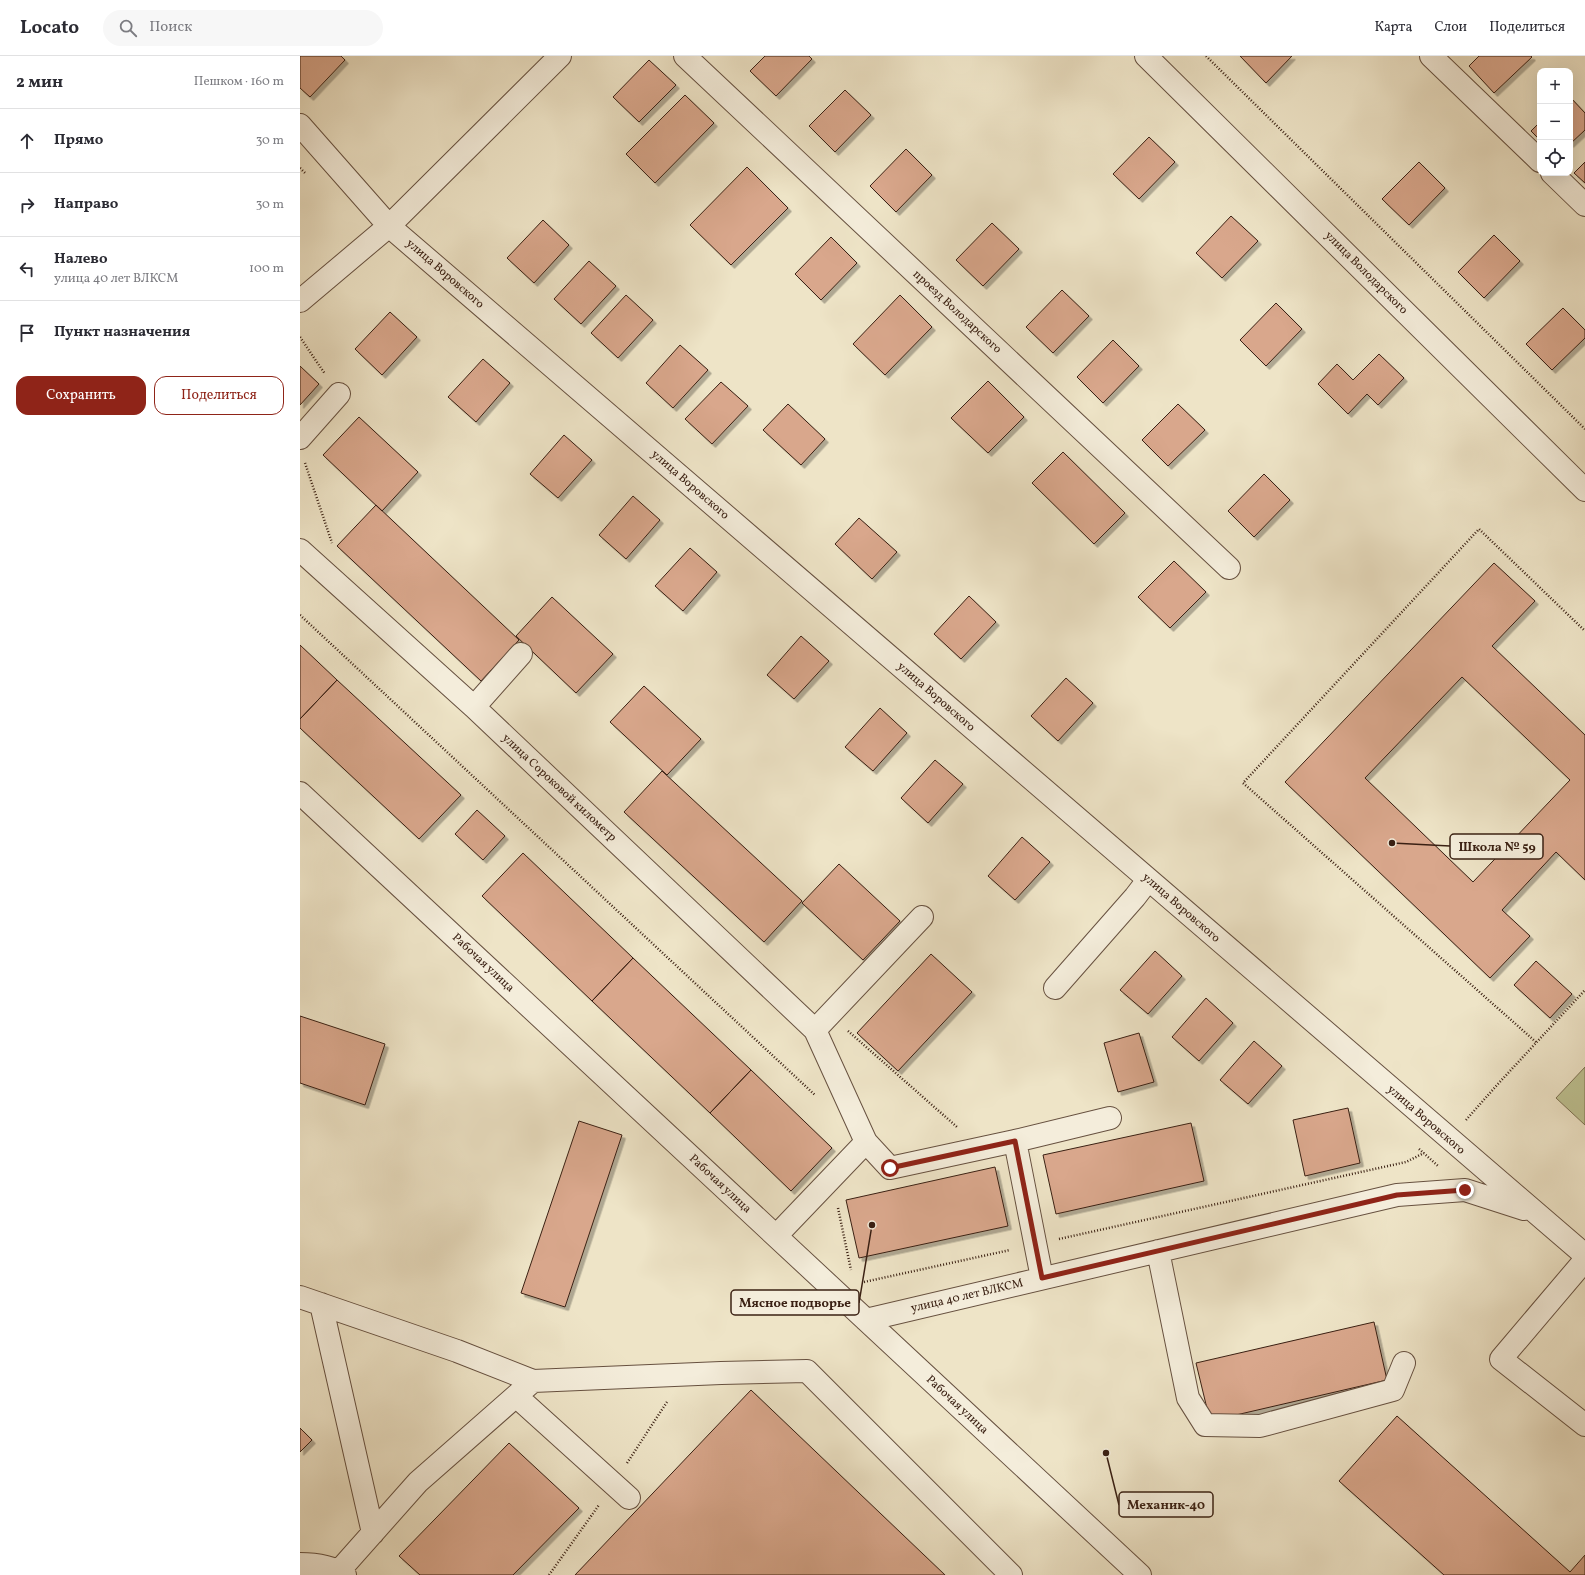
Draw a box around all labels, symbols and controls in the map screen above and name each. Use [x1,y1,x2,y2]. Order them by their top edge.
search box [103,10,383,46]
text: Locato [20,15,79,41]
icon: search [117,17,139,39]
text: Поиск [149,17,192,38]
text: Карта [1374,18,1412,37]
text: Слои [1434,18,1467,37]
text: Поделиться [1489,18,1565,37]
map controls [1537,68,1573,176]
button: + [1537,68,1573,104]
text: 2 мин [16,71,63,94]
text: Пешком · 160 m [194,73,284,91]
button: − [1537,104,1573,140]
icon: ahead [16,130,38,152]
text: Прямо [54,130,103,151]
text: 30 m [256,132,284,150]
button: locate [1537,140,1573,176]
icon: right [16,194,38,216]
text: Направо [54,194,118,215]
text: 30 m [256,196,284,214]
street label: улица Володарского [1321,228,1411,318]
street label: улица Воровского [403,236,487,312]
text: Налево [54,249,108,270]
icon: left [16,258,38,280]
text: 100 m [249,260,284,278]
street label: проезд Володарского [909,267,1005,357]
text: улица 40 лет ВЛКСМ [54,270,178,288]
icon: arrive [16,322,38,344]
text: Пункт назначения [54,322,190,343]
button: Сохранить [16,376,146,415]
button: Поделиться [154,376,284,415]
street label: улица Воровского [648,447,732,523]
street label: улица Воровского [894,659,978,735]
street label: улица Сороковой километр [498,731,620,846]
callout: Школа № 59 [1450,834,1543,859]
text: Школа № 59 [1458,839,1536,857]
street label: улица Воровского [1139,870,1223,946]
street label: Рабочая улица [448,930,518,996]
street label: улица Воровского [1384,1082,1468,1158]
street label: Рабочая улица [685,1151,755,1217]
route start [881,1159,899,1177]
route end [1456,1181,1474,1199]
street label: улица 40 лет ВЛКСМ [909,1275,1025,1317]
callout: Мясное подворье [731,1290,859,1315]
text: Мясное подворье [739,1295,851,1313]
street label: Рабочая улица [922,1372,992,1438]
callout: Механик-40 [1119,1492,1213,1517]
text: Механик-40 [1127,1497,1205,1515]

